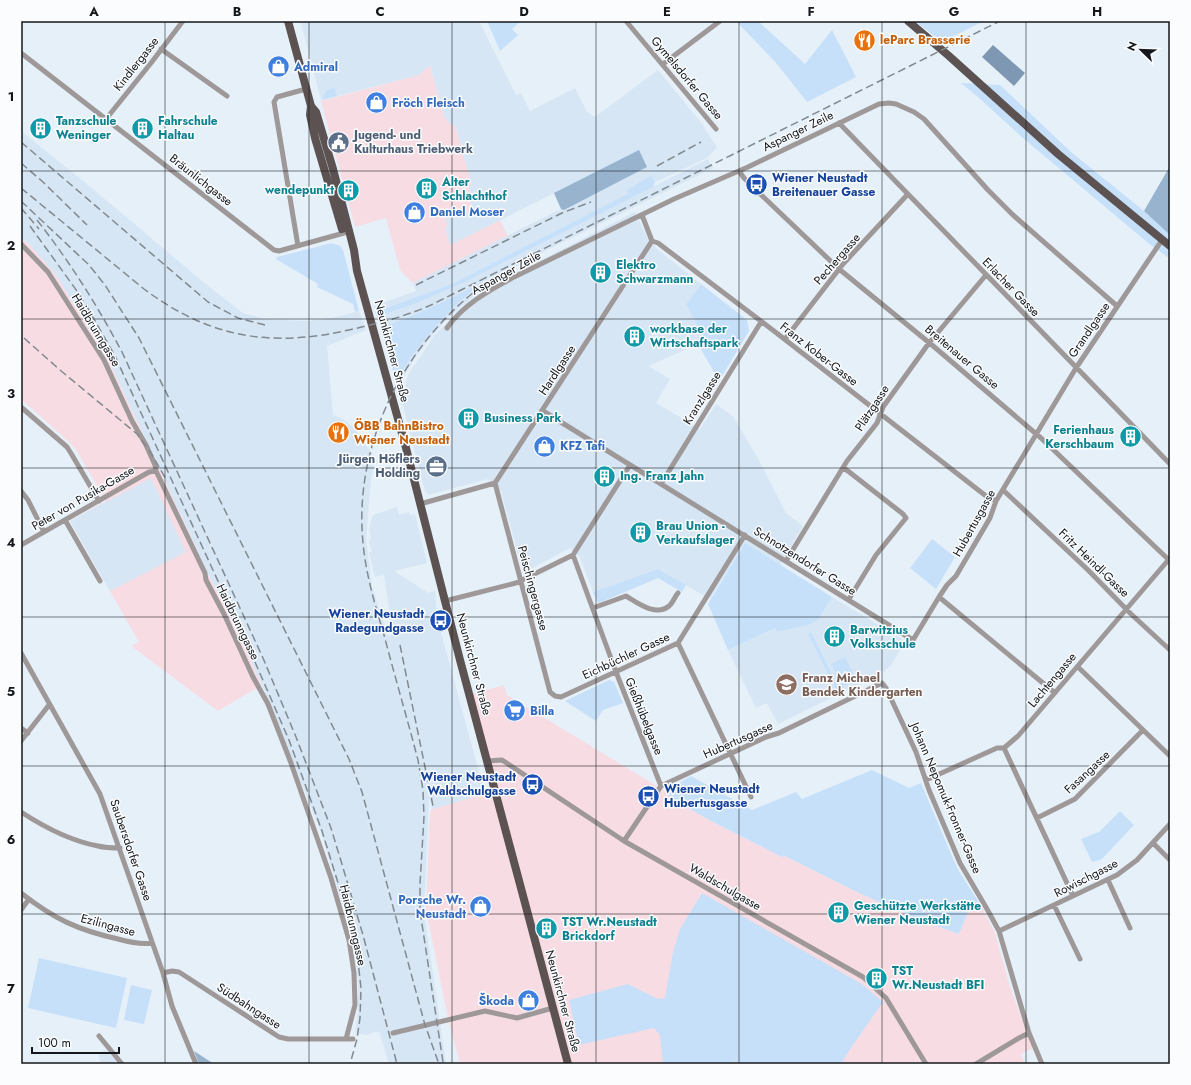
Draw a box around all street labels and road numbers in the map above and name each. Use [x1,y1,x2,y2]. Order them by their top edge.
street label: Kindlergasse [109,33,163,95]
street label: Gymelsdorfer Gasse [647,33,727,123]
street label: Aspanger Zeile [760,106,836,156]
street label: Bräunlichgasse [166,150,236,210]
street label: Pechergasse [810,229,864,289]
street label: Aspanger Zeile [468,247,544,299]
street label: Erlacher Gasse [978,253,1044,321]
street label: Haidbrunngasse [67,290,125,370]
street label: Neunkirchner Straße [370,298,414,404]
street label: Grandlgasse [1064,299,1114,361]
street label: Franz Kober-Gasse [776,318,862,390]
street label: Breitenauer Gasse [921,320,1003,394]
street label: Hardlgasse [534,341,580,399]
street label: Kranzlgasse [679,368,725,428]
street label: Plätzgasse [850,381,894,435]
street label: Peter von Pusika-Gasse [28,461,138,535]
street label: Hubertusgasse [948,486,1000,560]
street label: Schnotzendorfer Gasse [750,522,860,600]
street label: Fritz Heindl-Gasse [1055,524,1133,602]
street label: Peischingergasse [513,544,553,632]
street label: Haidbrunngasse [212,581,264,663]
street label: Neunkirchner Straße [452,611,496,717]
street label: Eichbüchler Gasse [579,628,673,684]
street label: Lachtengasse [1024,649,1080,711]
street label: Gießhübelgasse [620,675,668,757]
street label: Hubertusgasse [700,717,776,763]
street label: Johann Nepomuk-Fronner-Gasse [905,718,986,876]
street label: Fasangasse [1060,746,1114,798]
street label: Saubersdorfer Gasse [105,797,157,903]
street label: Rowischgasse [1051,854,1121,902]
street label: Waldschulgasse [686,859,764,915]
street label: Haidbrunngasse [335,883,371,967]
street label: Ezilingasse [79,909,137,941]
street label: Neunkirchner Straße [541,948,585,1054]
street label: Südbahngasse [213,978,285,1034]

